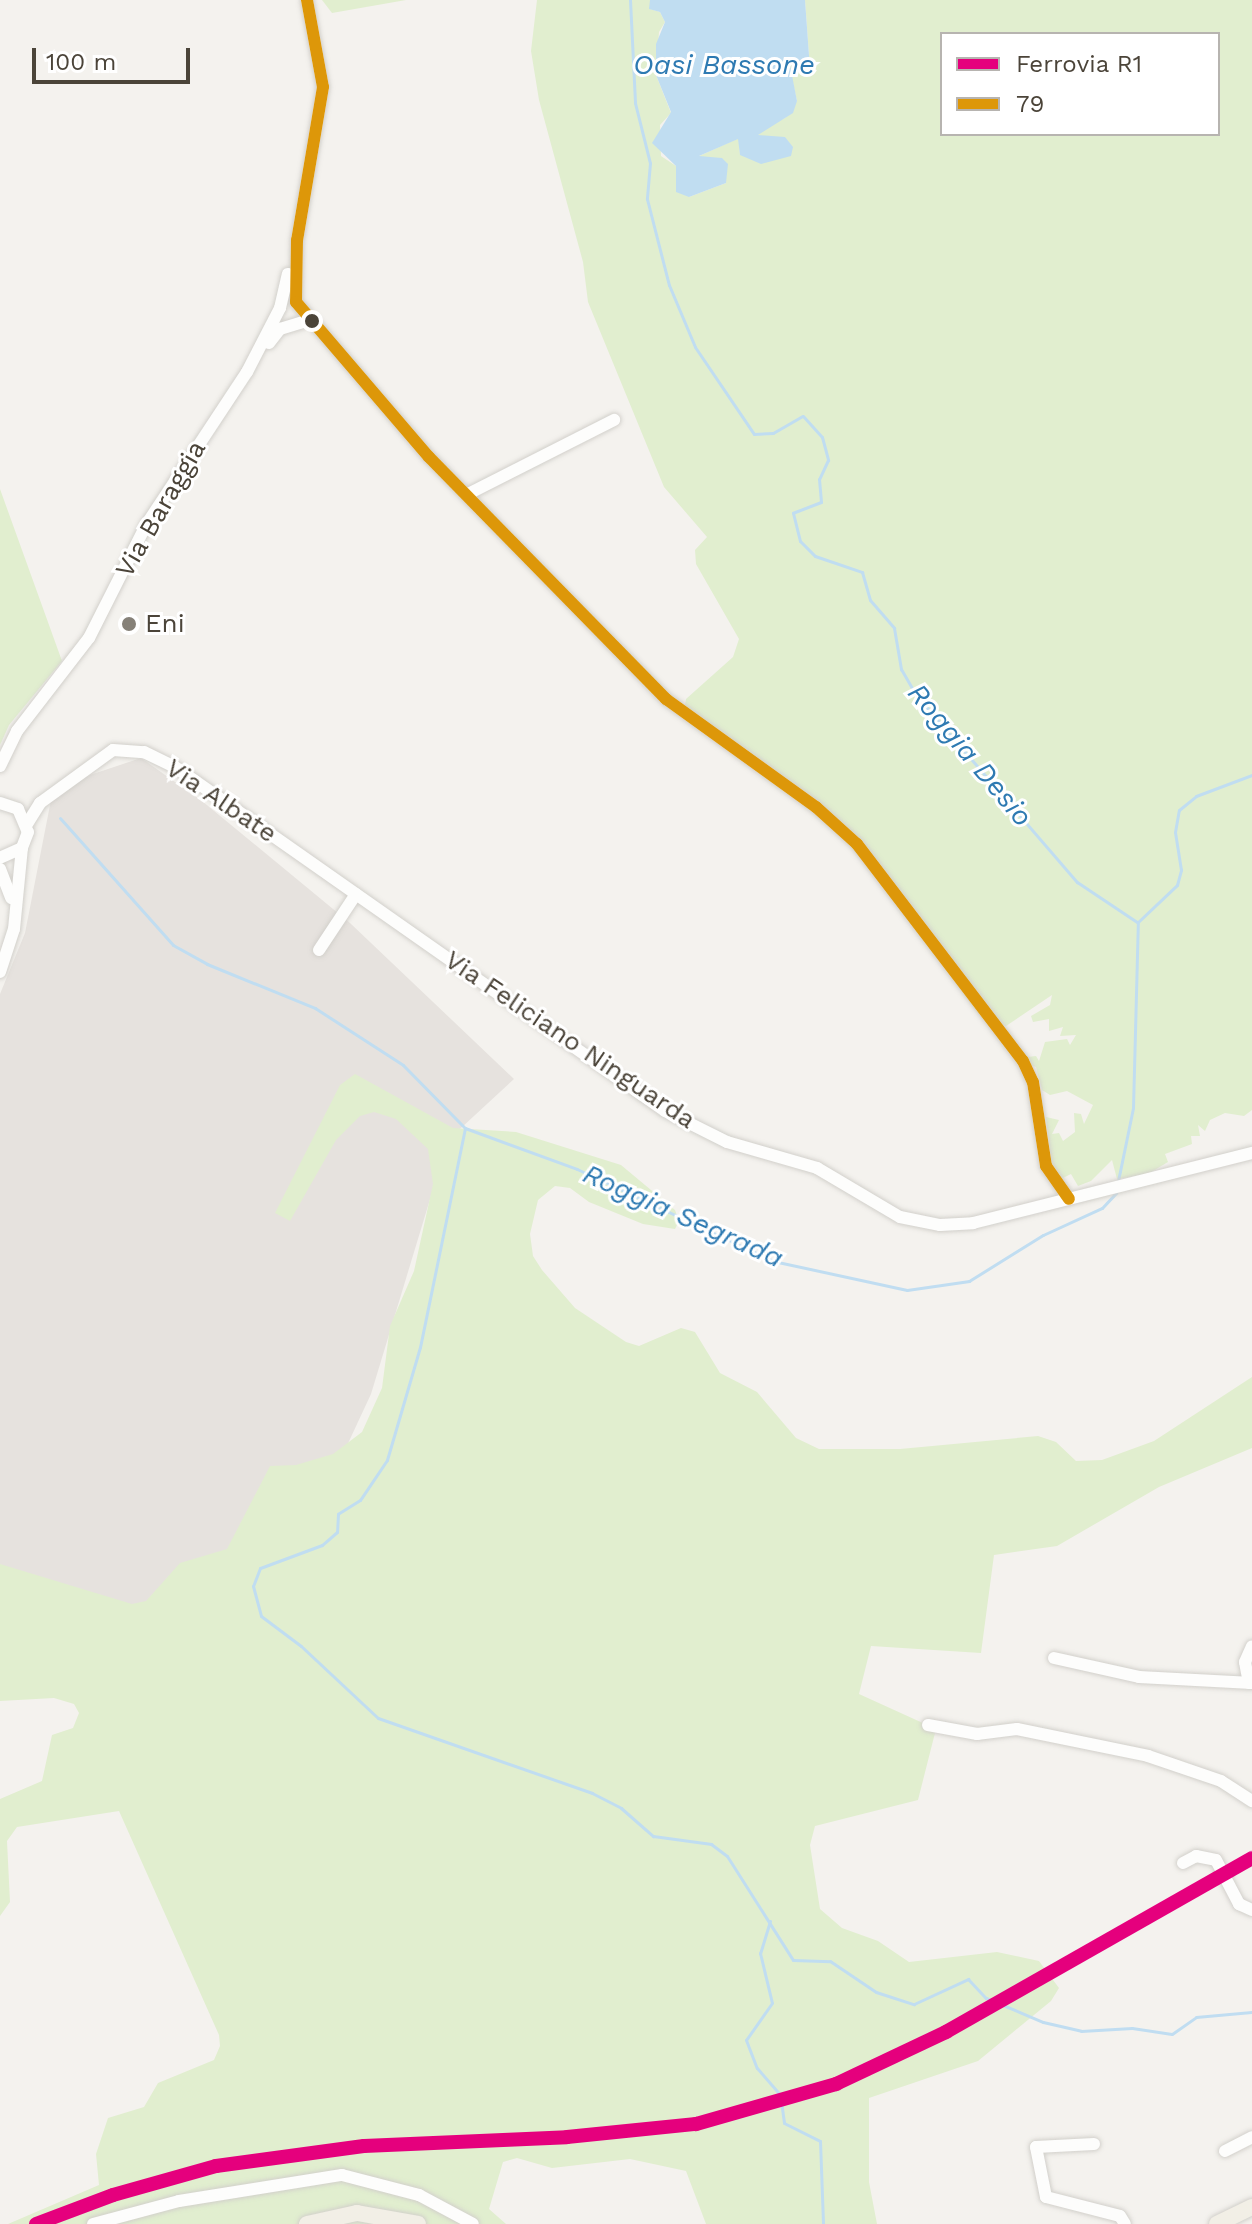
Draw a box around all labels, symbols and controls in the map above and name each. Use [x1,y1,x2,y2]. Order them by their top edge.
scale bar [36,32,194,82]
legend [940,32,1220,136]
text: 100 m [46,48,116,76]
water label: Oasi Bassone [633,48,815,82]
text: Ferrovia R1 [1016,50,1142,78]
text: 79 [1016,90,1044,118]
unlabelled marker [304,313,320,329]
street label: Via Baraggia [109,435,213,583]
place label: Eni [145,608,185,640]
marker: Eni [120,615,138,633]
water label: Roggia Desio [900,677,1040,833]
street label: Via Albate [159,752,283,850]
street label: Via Feliciano Ninguarda [438,944,702,1136]
water label: Roggia Segrada [578,1157,788,1275]

